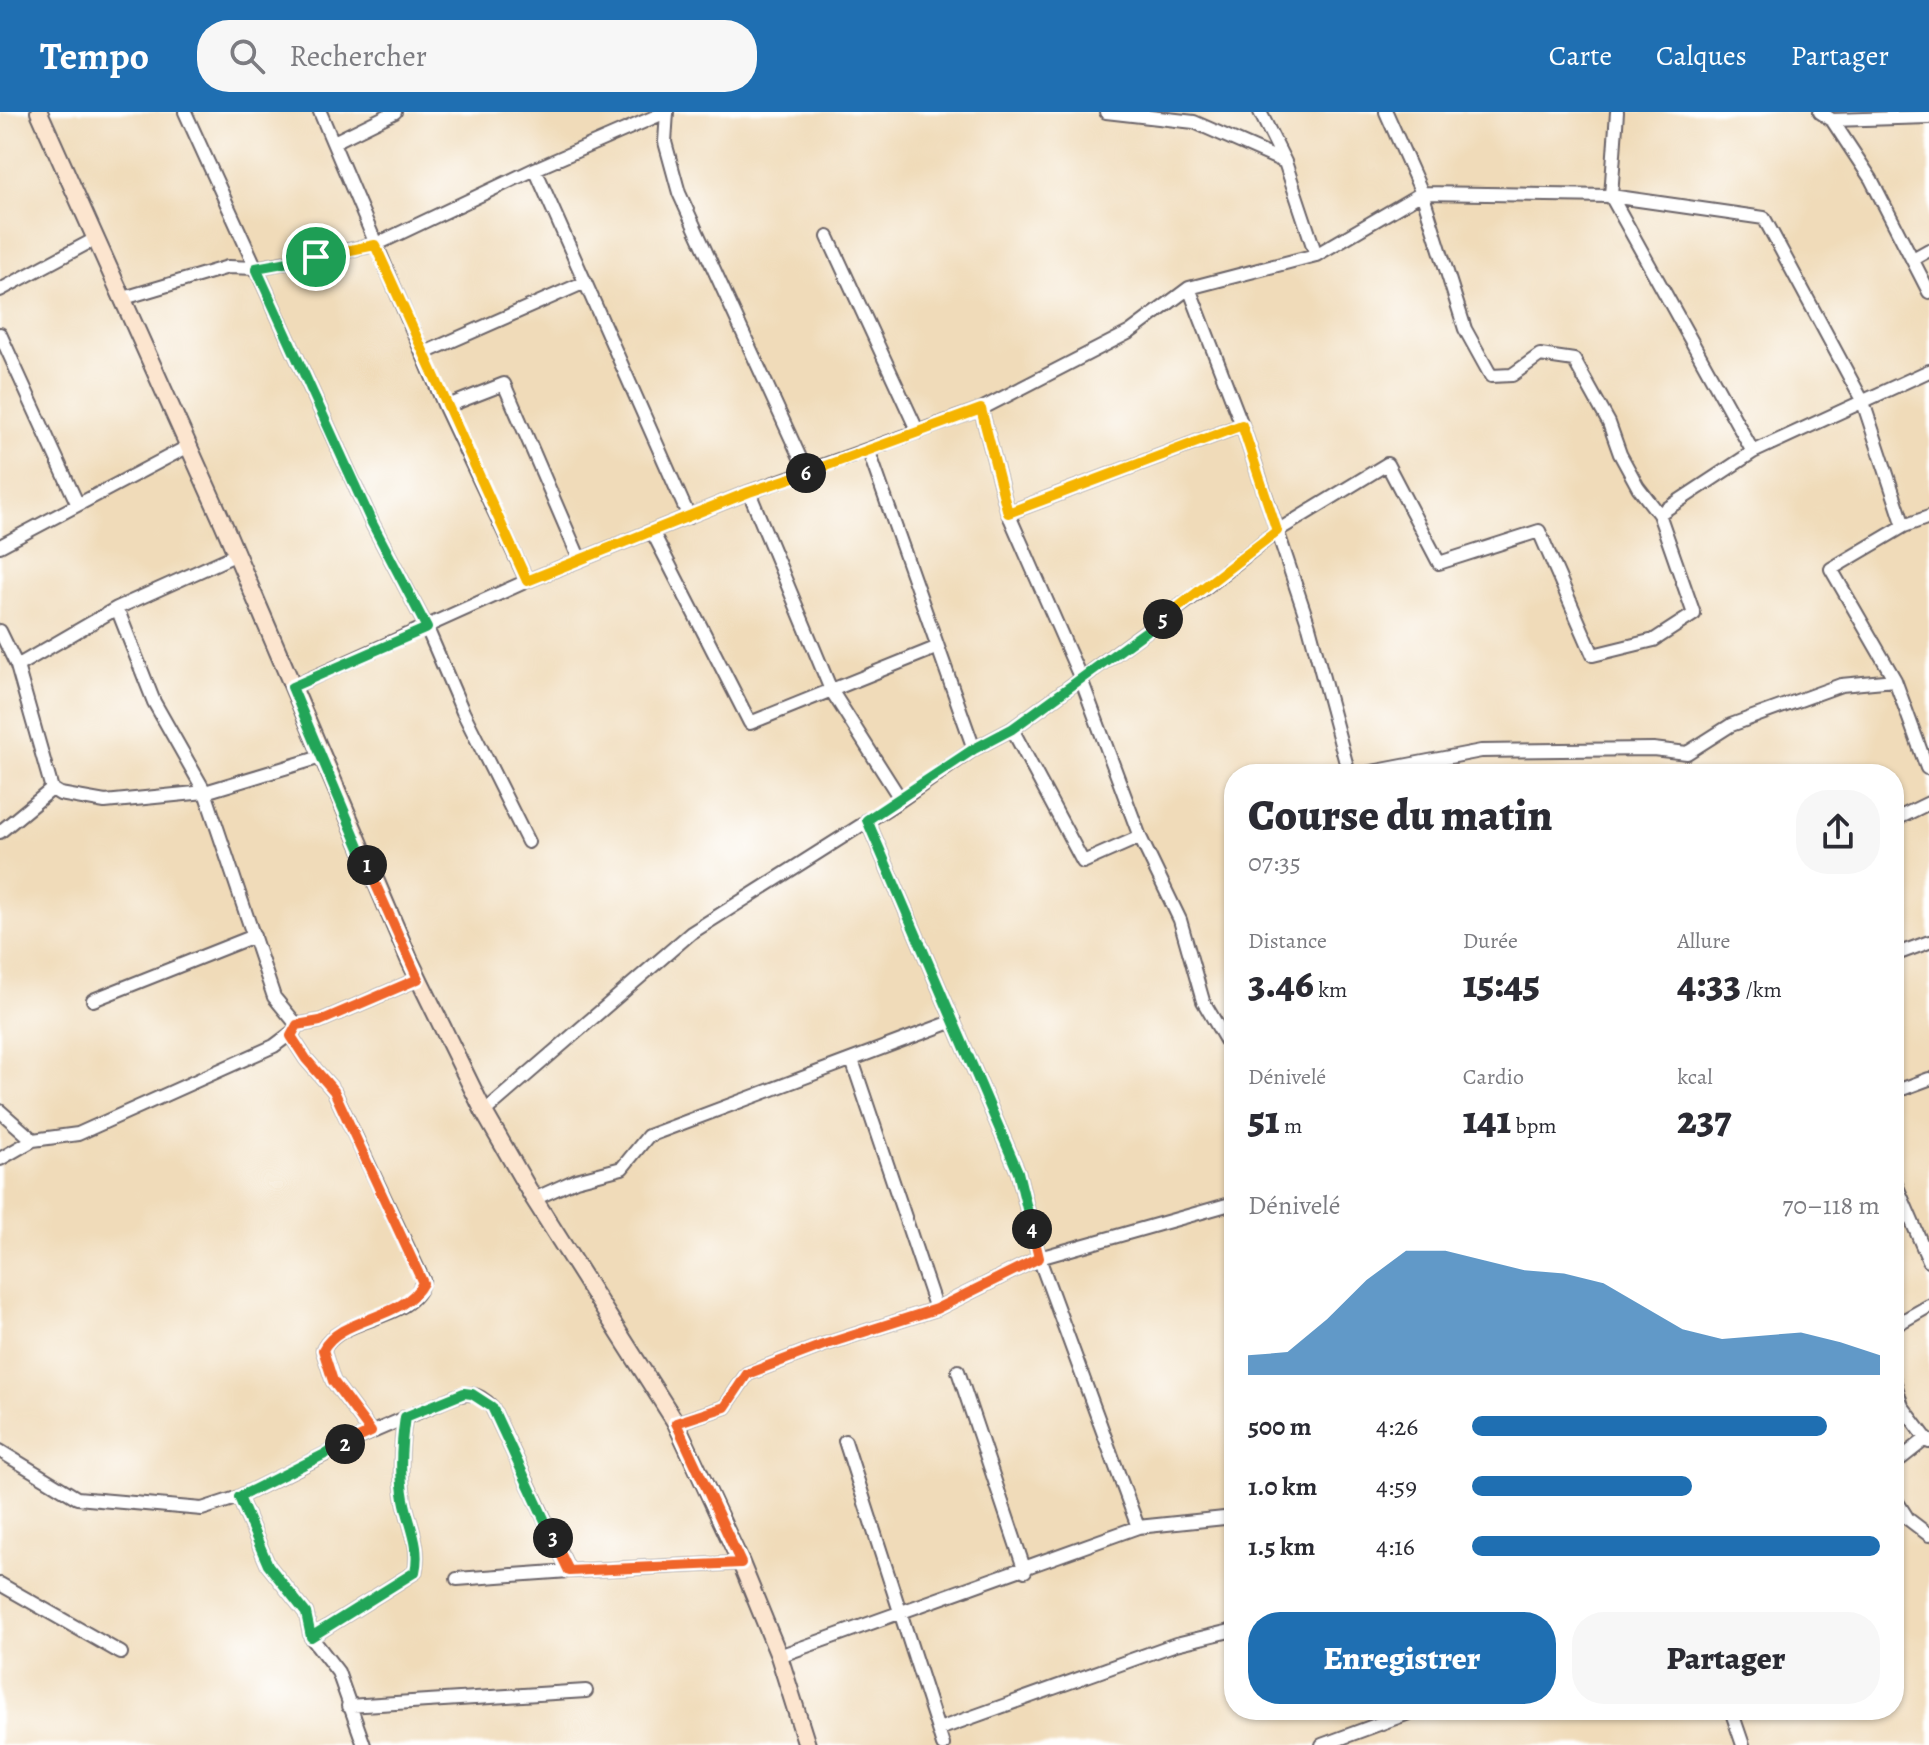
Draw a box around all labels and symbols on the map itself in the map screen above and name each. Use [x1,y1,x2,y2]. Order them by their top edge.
pin [282,223,350,291]
pin: 6 [786,453,826,493]
pin: 5 [1143,599,1183,639]
pin: 1 [347,845,387,885]
pin: 4 [1012,1209,1052,1249]
pin: 2 [325,1424,365,1464]
pin: 3 [533,1518,573,1558]

